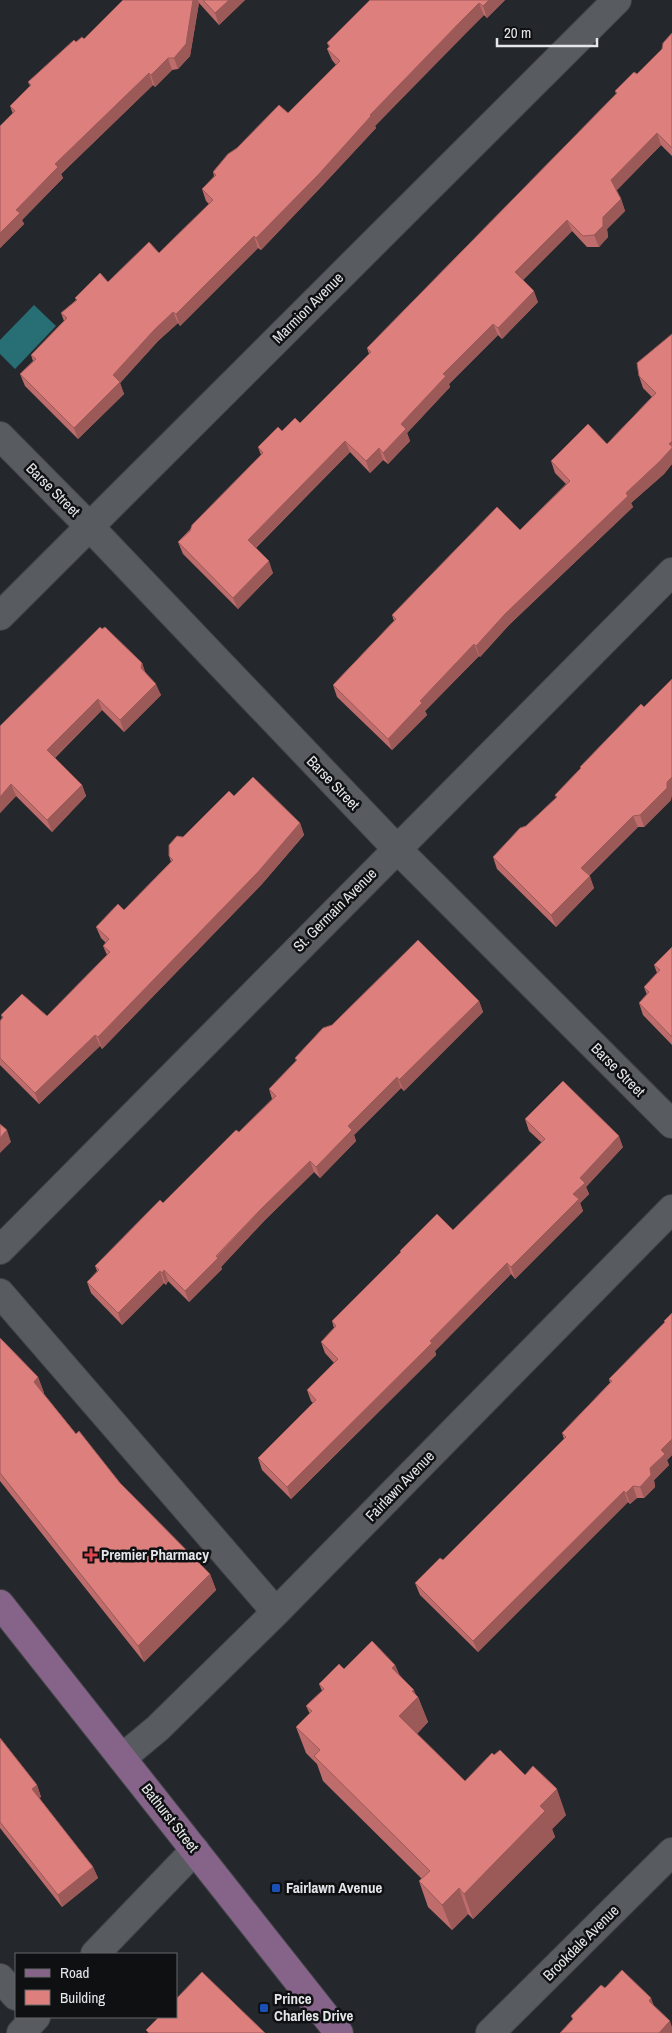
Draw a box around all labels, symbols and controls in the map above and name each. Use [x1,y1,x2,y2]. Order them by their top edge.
scale bar [497,15,597,47]
text: 20 m [504,22,531,43]
street label: Marmion Avenue [267,267,348,348]
street label: Barse Street [22,458,85,522]
street label: Barse Street [302,751,365,815]
street label: St. Germain Avenue [288,863,381,956]
street label: Barse Street [587,1038,650,1102]
street label: Fairlawn Avenue [361,1446,439,1526]
place label: Premier Pharmacy [101,1544,209,1565]
marker: Premier Pharmacy [85,1549,97,1561]
street label: Bathurst Street [137,1779,204,1857]
place label: Fairlawn Avenue [286,1877,382,1898]
marker: Fairlawn Avenue [270,1882,282,1894]
street label: Brookdale Avenue [538,1900,623,1985]
legend [15,1953,178,2018]
text: Road [60,1962,89,1983]
text: Building [60,1987,105,2008]
place label: Prince Charles Drive [274,1988,353,2026]
marker: Prince Charles Drive [258,2002,270,2014]

